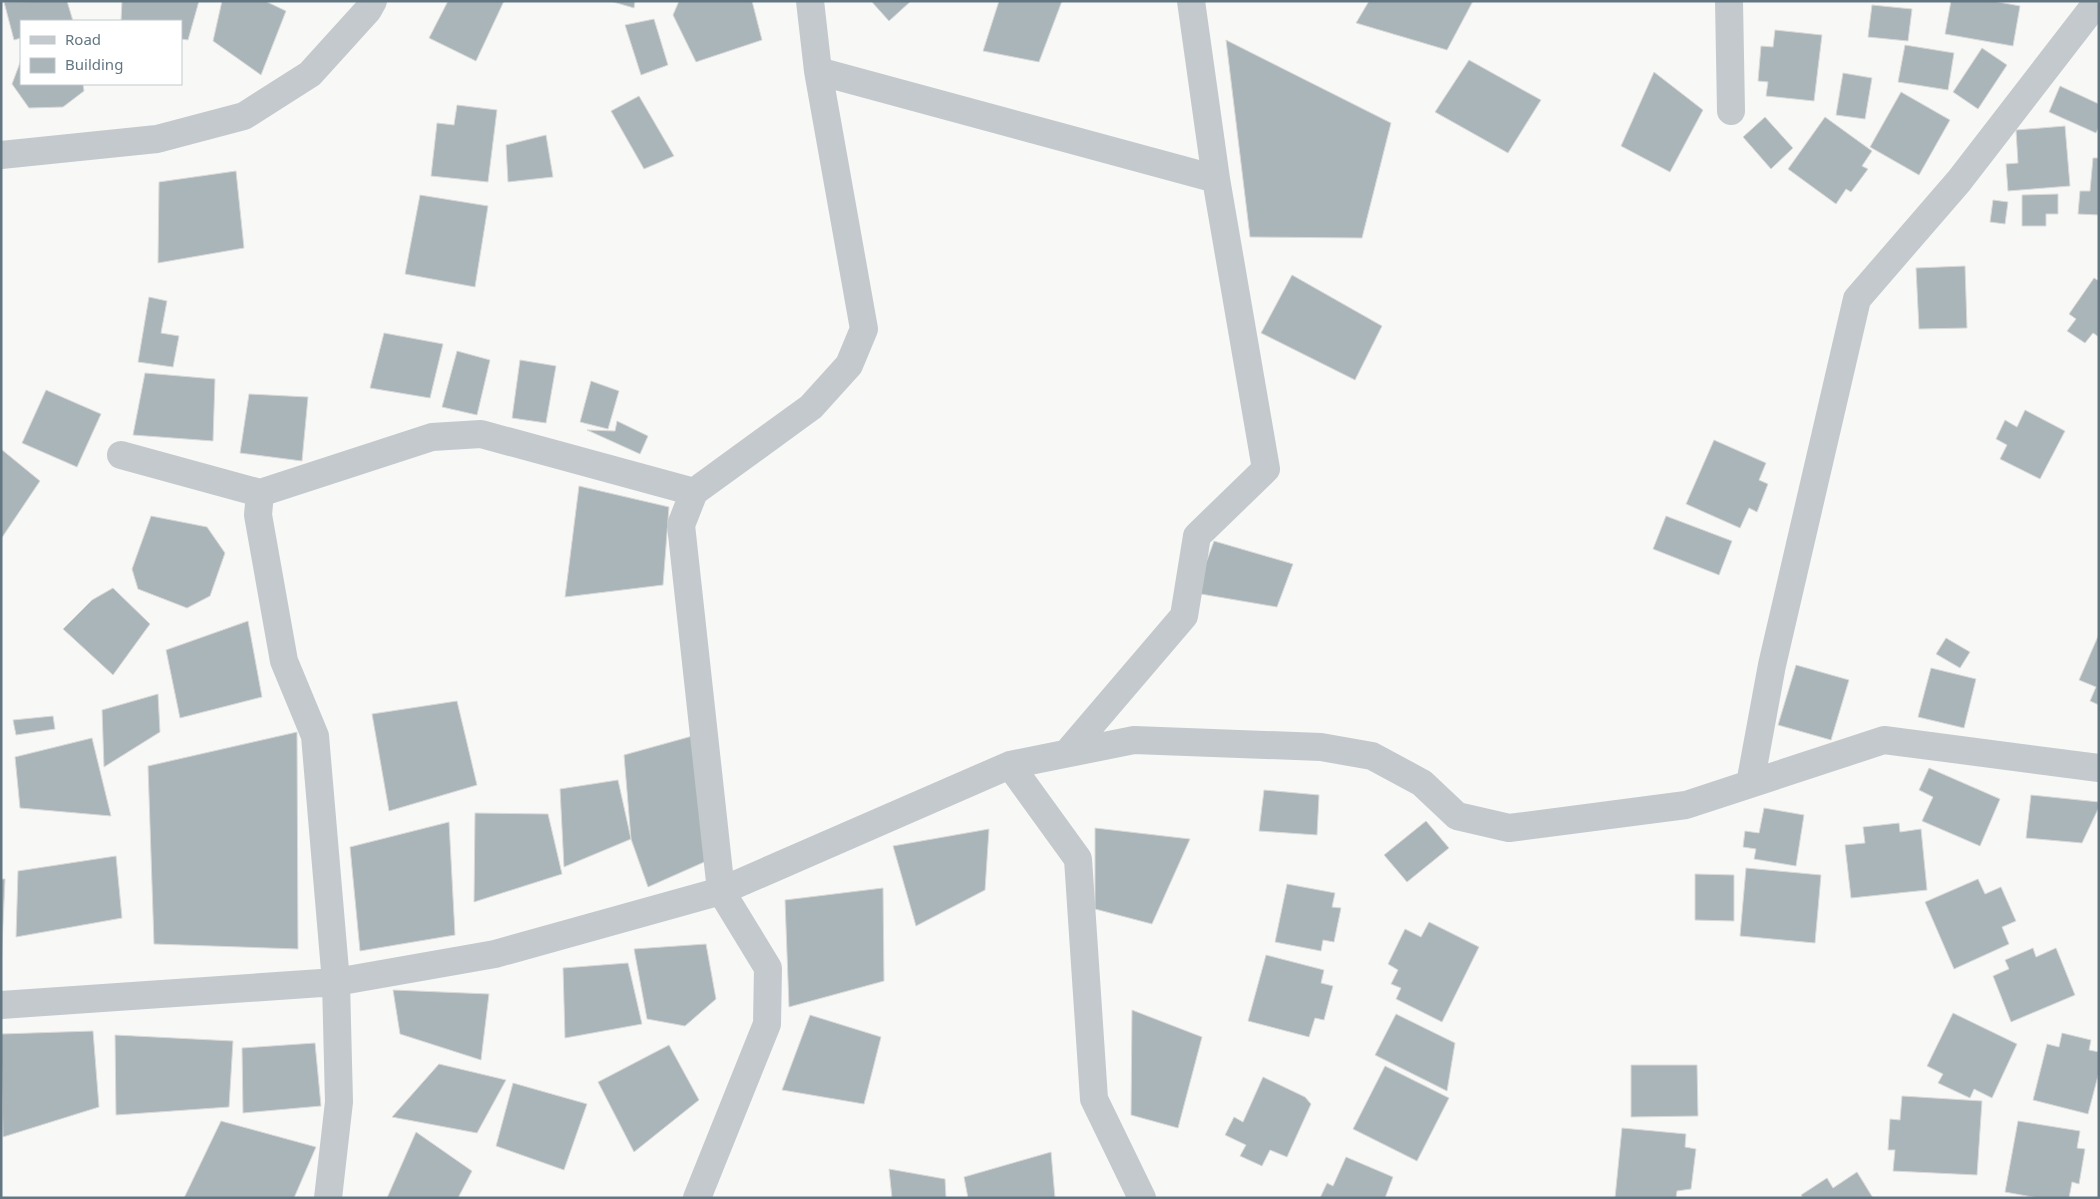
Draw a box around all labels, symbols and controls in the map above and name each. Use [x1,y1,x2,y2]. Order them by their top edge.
legend [20,20,182,85]
text: Road [65,29,101,49]
text: Building [65,54,123,74]

